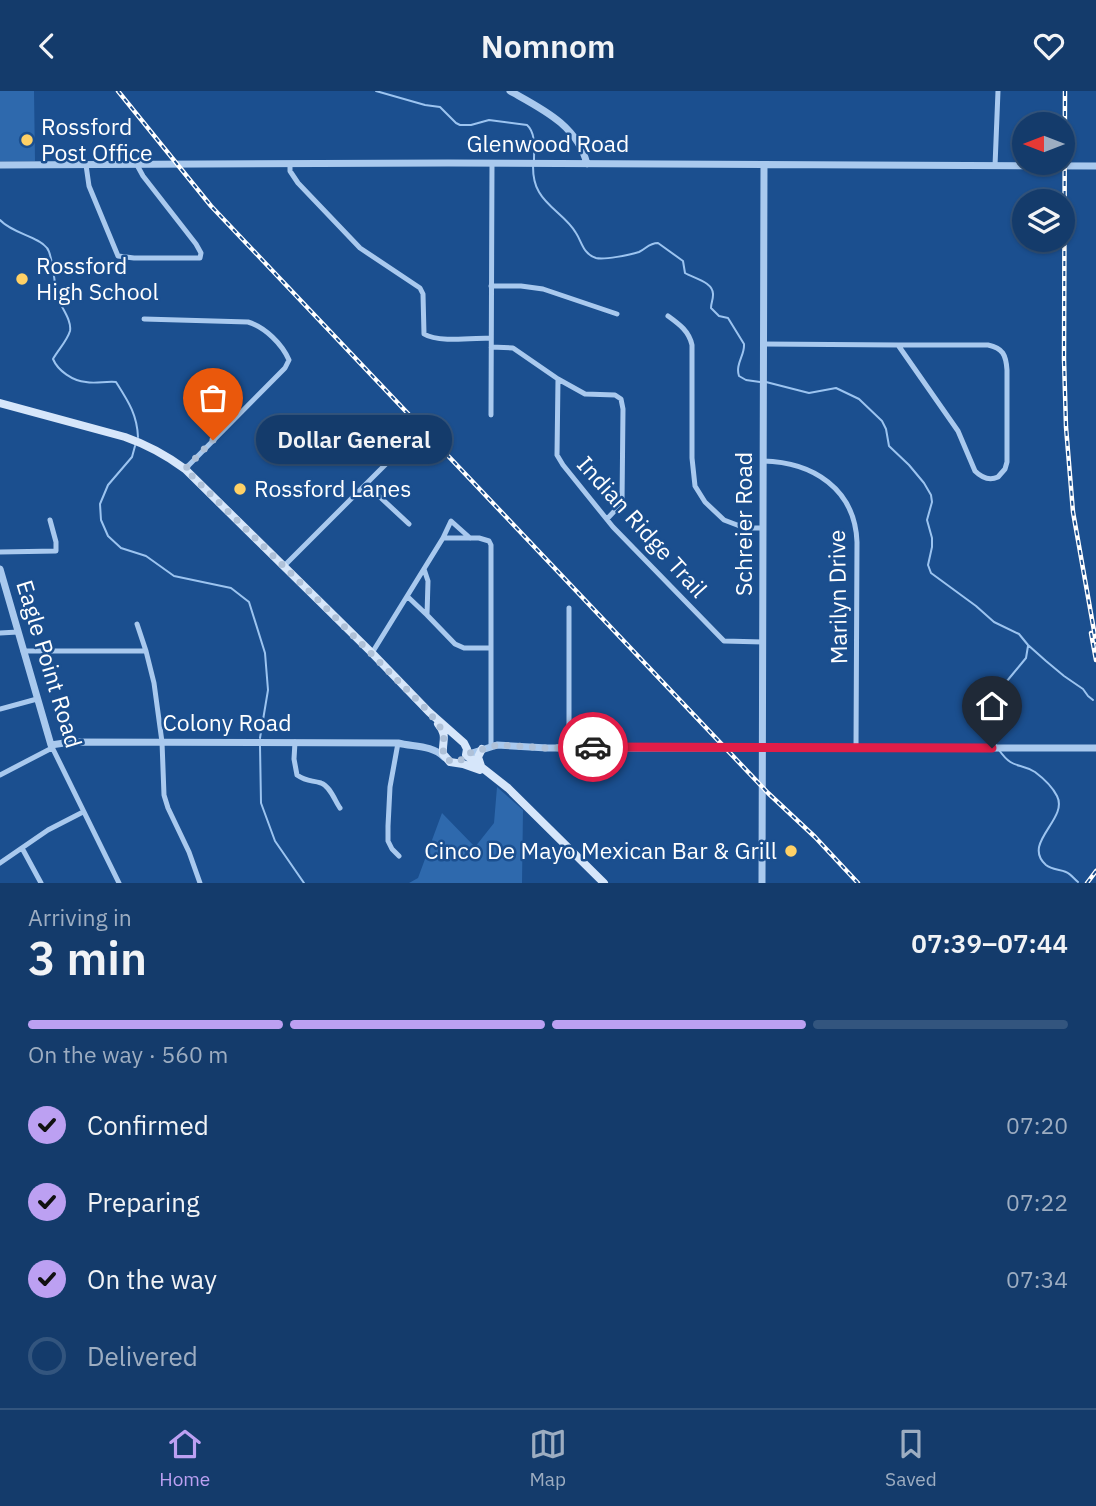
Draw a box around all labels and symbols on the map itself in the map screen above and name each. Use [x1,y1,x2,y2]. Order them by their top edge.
place label: Rossford Post Office [41,111,153,167]
north arrow [1012,112,1074,175]
street label: Glenwood Road [467,128,629,158]
marker: Rossford Post Office [19,132,35,148]
place label: Rossford High School [36,250,159,306]
marker: Rossford High School [14,271,30,287]
pin [183,368,243,440]
callout: Dollar General [255,415,451,465]
street label: Indian Ridge Trail [571,449,714,604]
street label: Schreier Road [728,452,758,596]
place label: Rossford Lanes [254,473,411,503]
marker: Rossford Lanes [232,481,248,497]
street label: Marilyn Drive [821,530,853,665]
street label: Eagle Point Road [10,576,90,751]
pin [962,676,1022,748]
street label: Colony Road [163,707,291,737]
courier [558,712,628,782]
place label: Cinco De Mayo Mexican Bar & Grill [424,835,777,865]
marker: Cinco De Mayo Mexican Bar & Grill [783,843,799,859]

